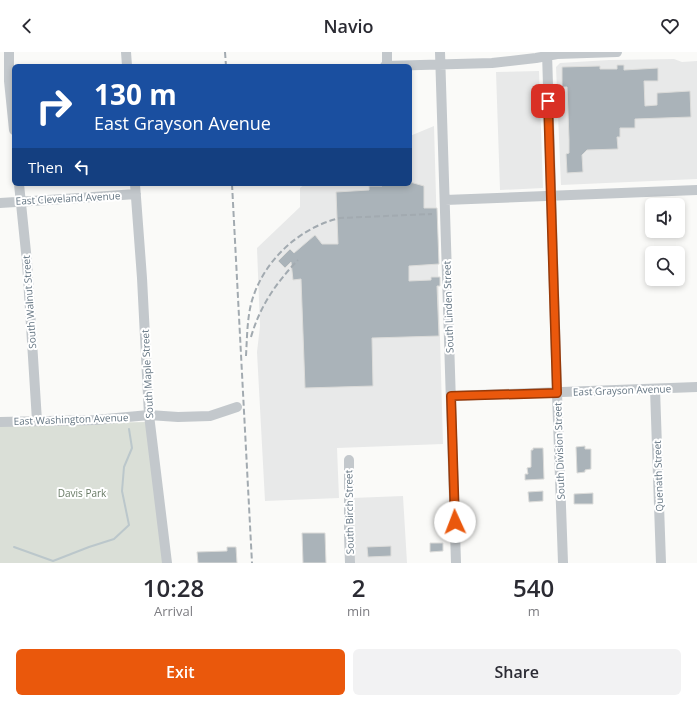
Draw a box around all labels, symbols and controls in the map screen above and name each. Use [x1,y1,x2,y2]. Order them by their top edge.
text: Navio [323,14,374,38]
icon: back [16,15,38,37]
icon: heart [659,15,681,37]
text: 130 m [94,75,177,113]
icon: right [28,80,80,132]
pin [531,84,565,118]
icon: arrive [537,90,559,112]
text: East Grayson Avenue [94,111,271,135]
icon: left [71,156,93,178]
text: Then [28,157,63,177]
street label: East Cleveland Avenue [15,188,121,208]
map controls [645,198,685,286]
button: sound [645,198,685,238]
button: search [645,246,685,286]
street label: South Walnut Street [19,254,39,349]
street label: South Linden Street [439,260,457,353]
street label: South Maple Street [138,329,156,419]
street label: East Grayson Avenue [573,381,672,399]
street label: South Division Street [550,402,568,500]
street label: East Washington Avenue [13,410,129,428]
street label: Quenath Street [650,440,666,512]
street label: South Birch Street [341,469,357,554]
park label: Davis Park [58,486,107,500]
position arrow [434,501,476,543]
text: 10:28 [143,571,204,604]
text: 2 [352,571,366,604]
text: 540 [513,571,554,604]
text: Arrival [154,602,193,620]
text: min [347,602,370,620]
text: m [528,602,540,620]
button: Exit [16,649,345,695]
button: Share [353,649,681,695]

